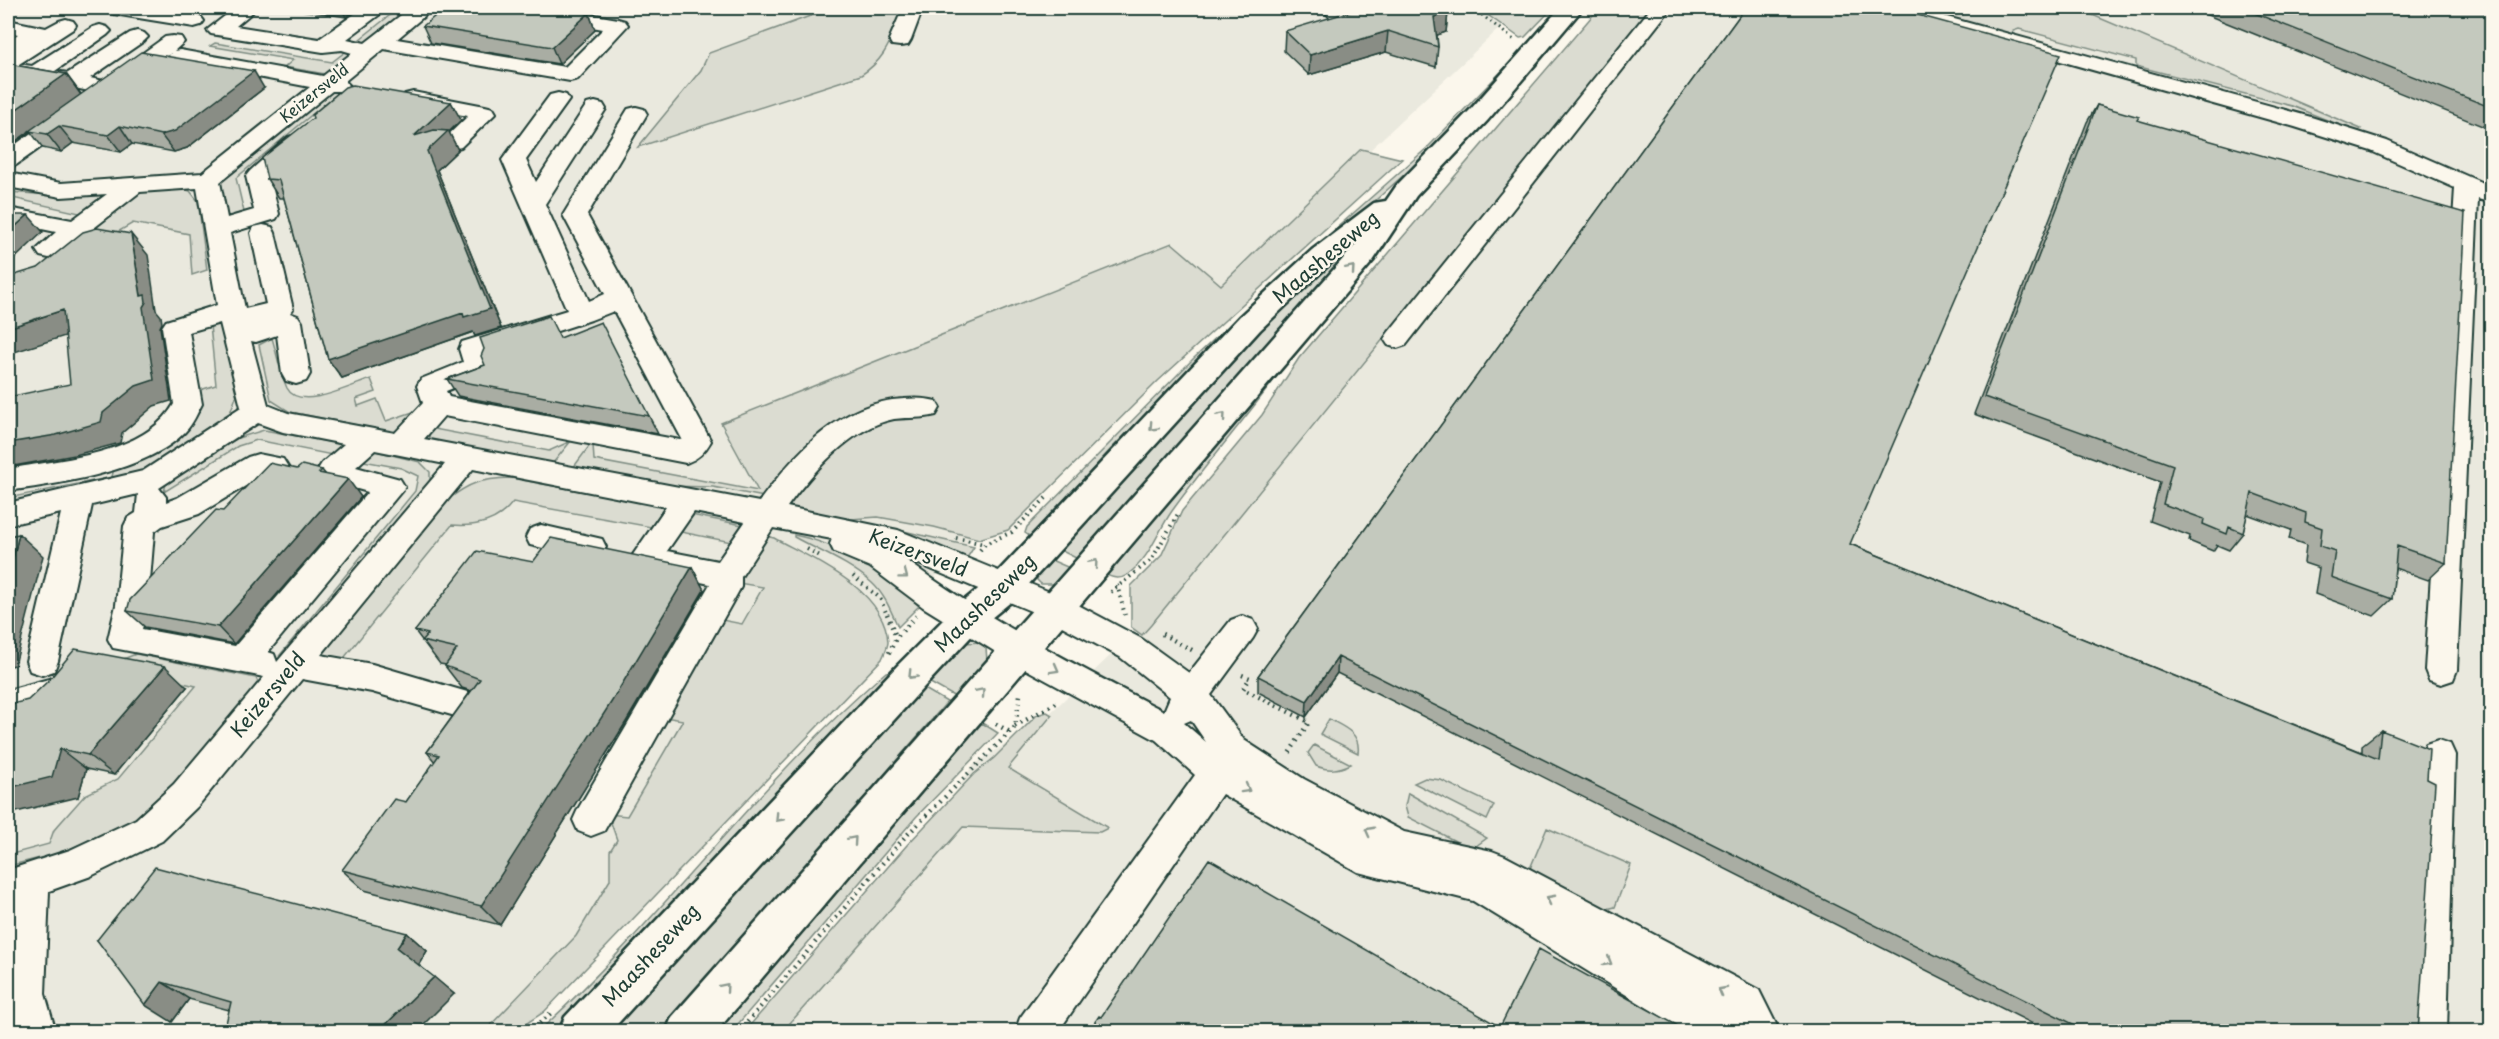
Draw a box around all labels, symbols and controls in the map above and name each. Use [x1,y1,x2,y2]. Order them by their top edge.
street label: Keizersveld [274,57,353,128]
street label: Maasheseweg [1265,202,1385,310]
one-way arrow [1343,265,1354,276]
one-way arrow [1215,412,1226,423]
one-way arrow [1149,421,1160,431]
street label: Keizersveld [865,520,972,584]
street label: Maasheseweg [927,546,1042,659]
one-way arrow [1087,560,1098,570]
one-way arrow [897,567,908,578]
street label: Keizersveld [222,645,312,744]
one-way arrow [1049,662,1059,673]
one-way arrow [908,668,919,679]
one-way arrow [973,688,984,699]
one-way arrow [1240,782,1250,793]
one-way arrow [775,811,786,822]
one-way arrow [1365,827,1375,838]
one-way arrow [846,836,857,847]
one-way arrow [1546,895,1556,906]
street label: Maasheseweg [594,896,706,1013]
one-way arrow [1602,955,1612,966]
one-way arrow [718,983,729,994]
one-way arrow [1718,987,1728,998]

